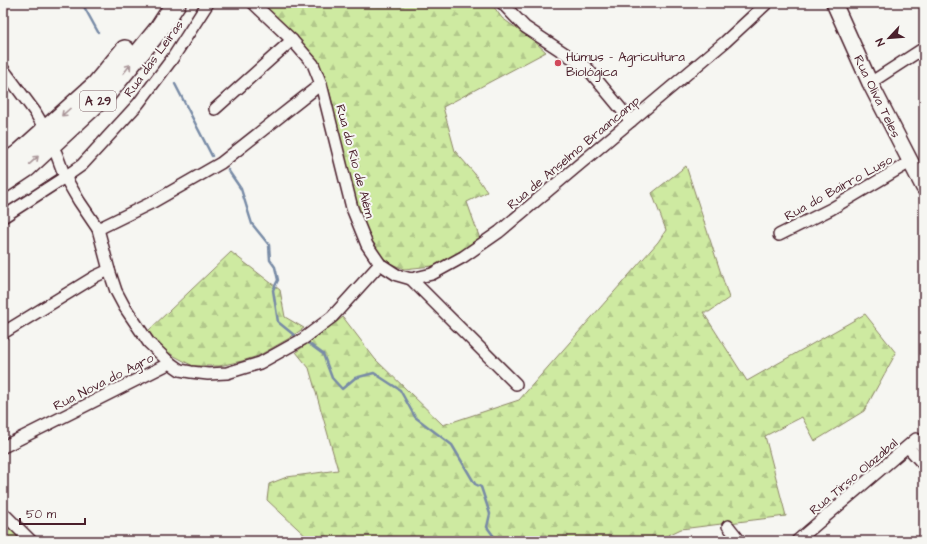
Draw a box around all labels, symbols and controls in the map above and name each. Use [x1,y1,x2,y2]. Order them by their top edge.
street label: Rua das Leiras [120,16,188,101]
north arrow [869,18,909,58]
text: N [872,36,889,49]
place label: Húmus - Agricultura Biológica [566,48,685,82]
street label: Rua Oliva Teles [849,52,905,141]
marker: Húmus - Agricultura Biológica [553,58,563,68]
one-way arrow [122,63,131,74]
road number: A 29 [80,91,116,111]
street label: Rua de Anselmo Braancamp [504,92,644,214]
street label: Rua do Rio de Além [331,102,379,221]
one-way arrow [61,108,71,117]
street label: Rua do Bairro Luso [781,150,896,225]
one-way arrow [29,156,39,165]
street label: Rua Nova do Agro [50,348,158,416]
street label: Rua Tirso Olazabal [806,434,902,519]
scale bar [20,500,85,526]
text: 50 m [26,506,57,523]

